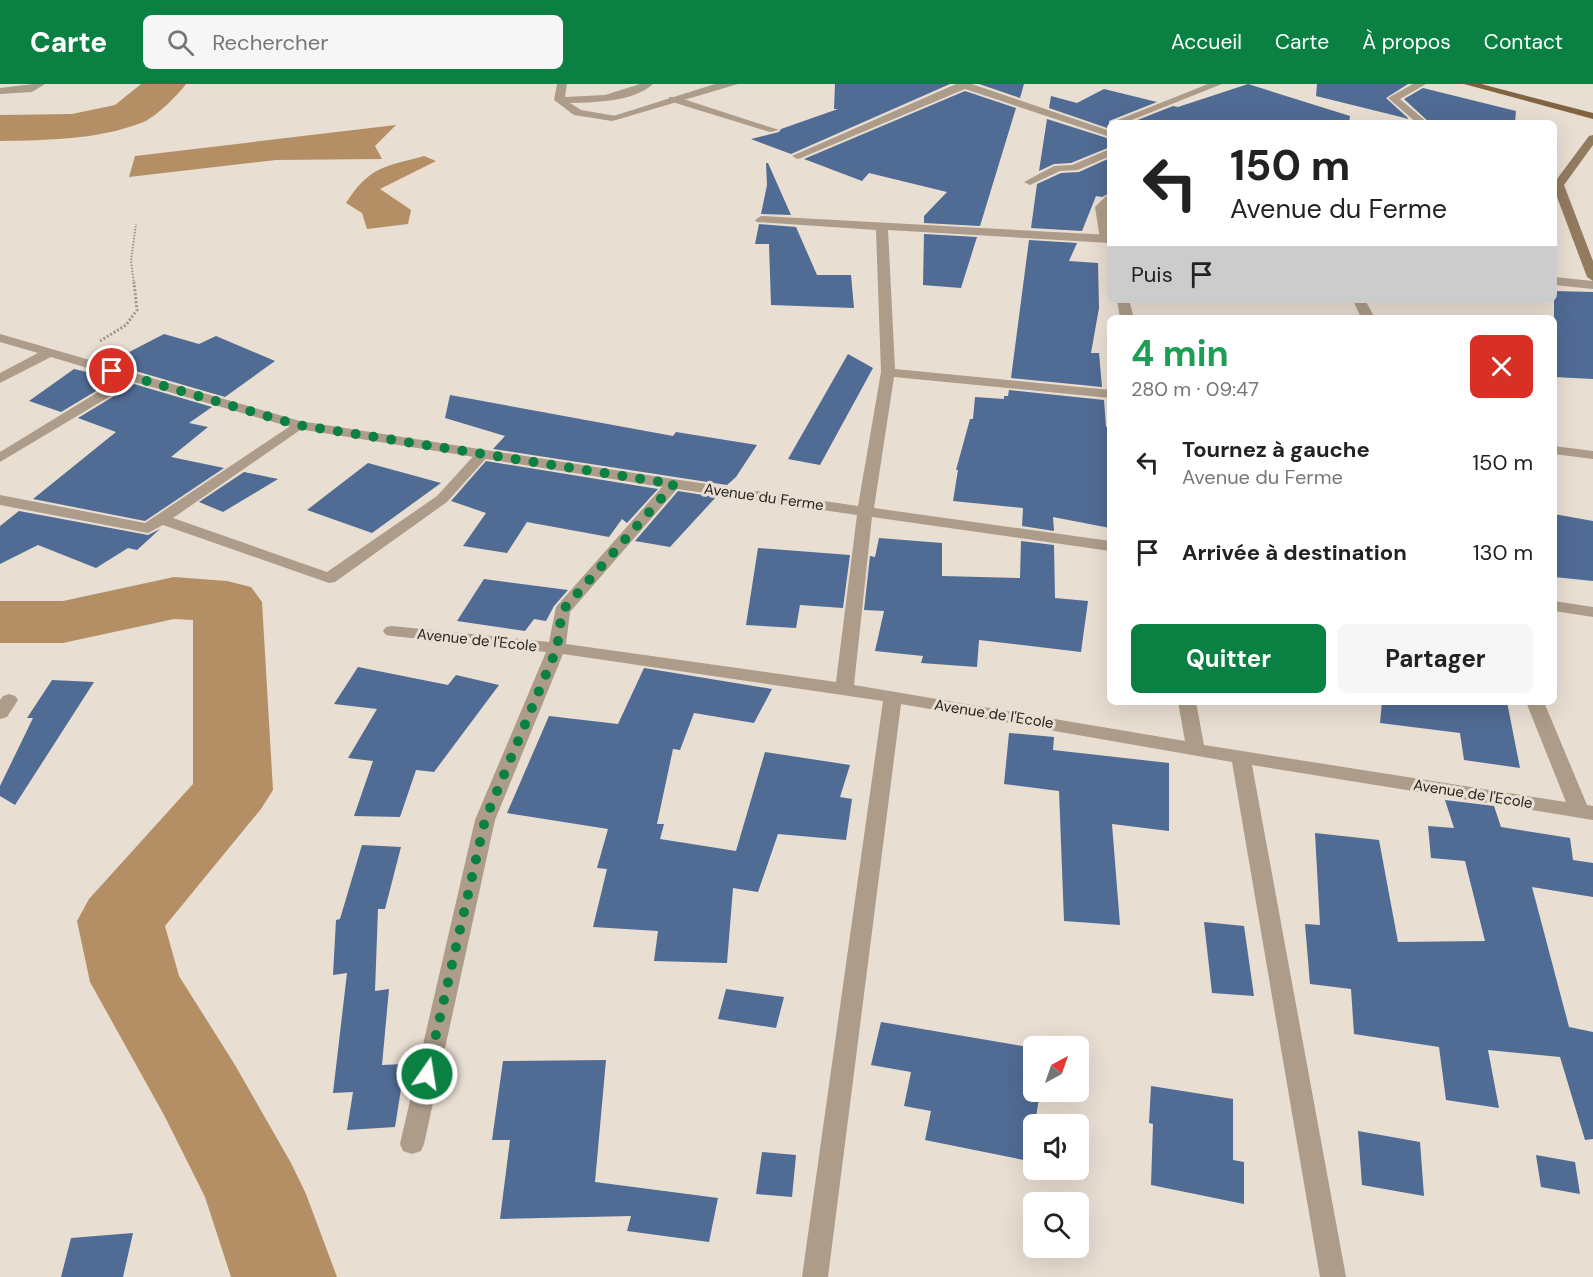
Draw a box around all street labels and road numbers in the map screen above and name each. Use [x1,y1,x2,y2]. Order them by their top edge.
street label: Avenue du Ferme [703,479,825,515]
street label: Avenue de l'Ecole [416,624,538,656]
street label: Avenue de l'Ecole [933,695,1055,733]
street label: Avenue de l'Ecole [1412,775,1534,813]

